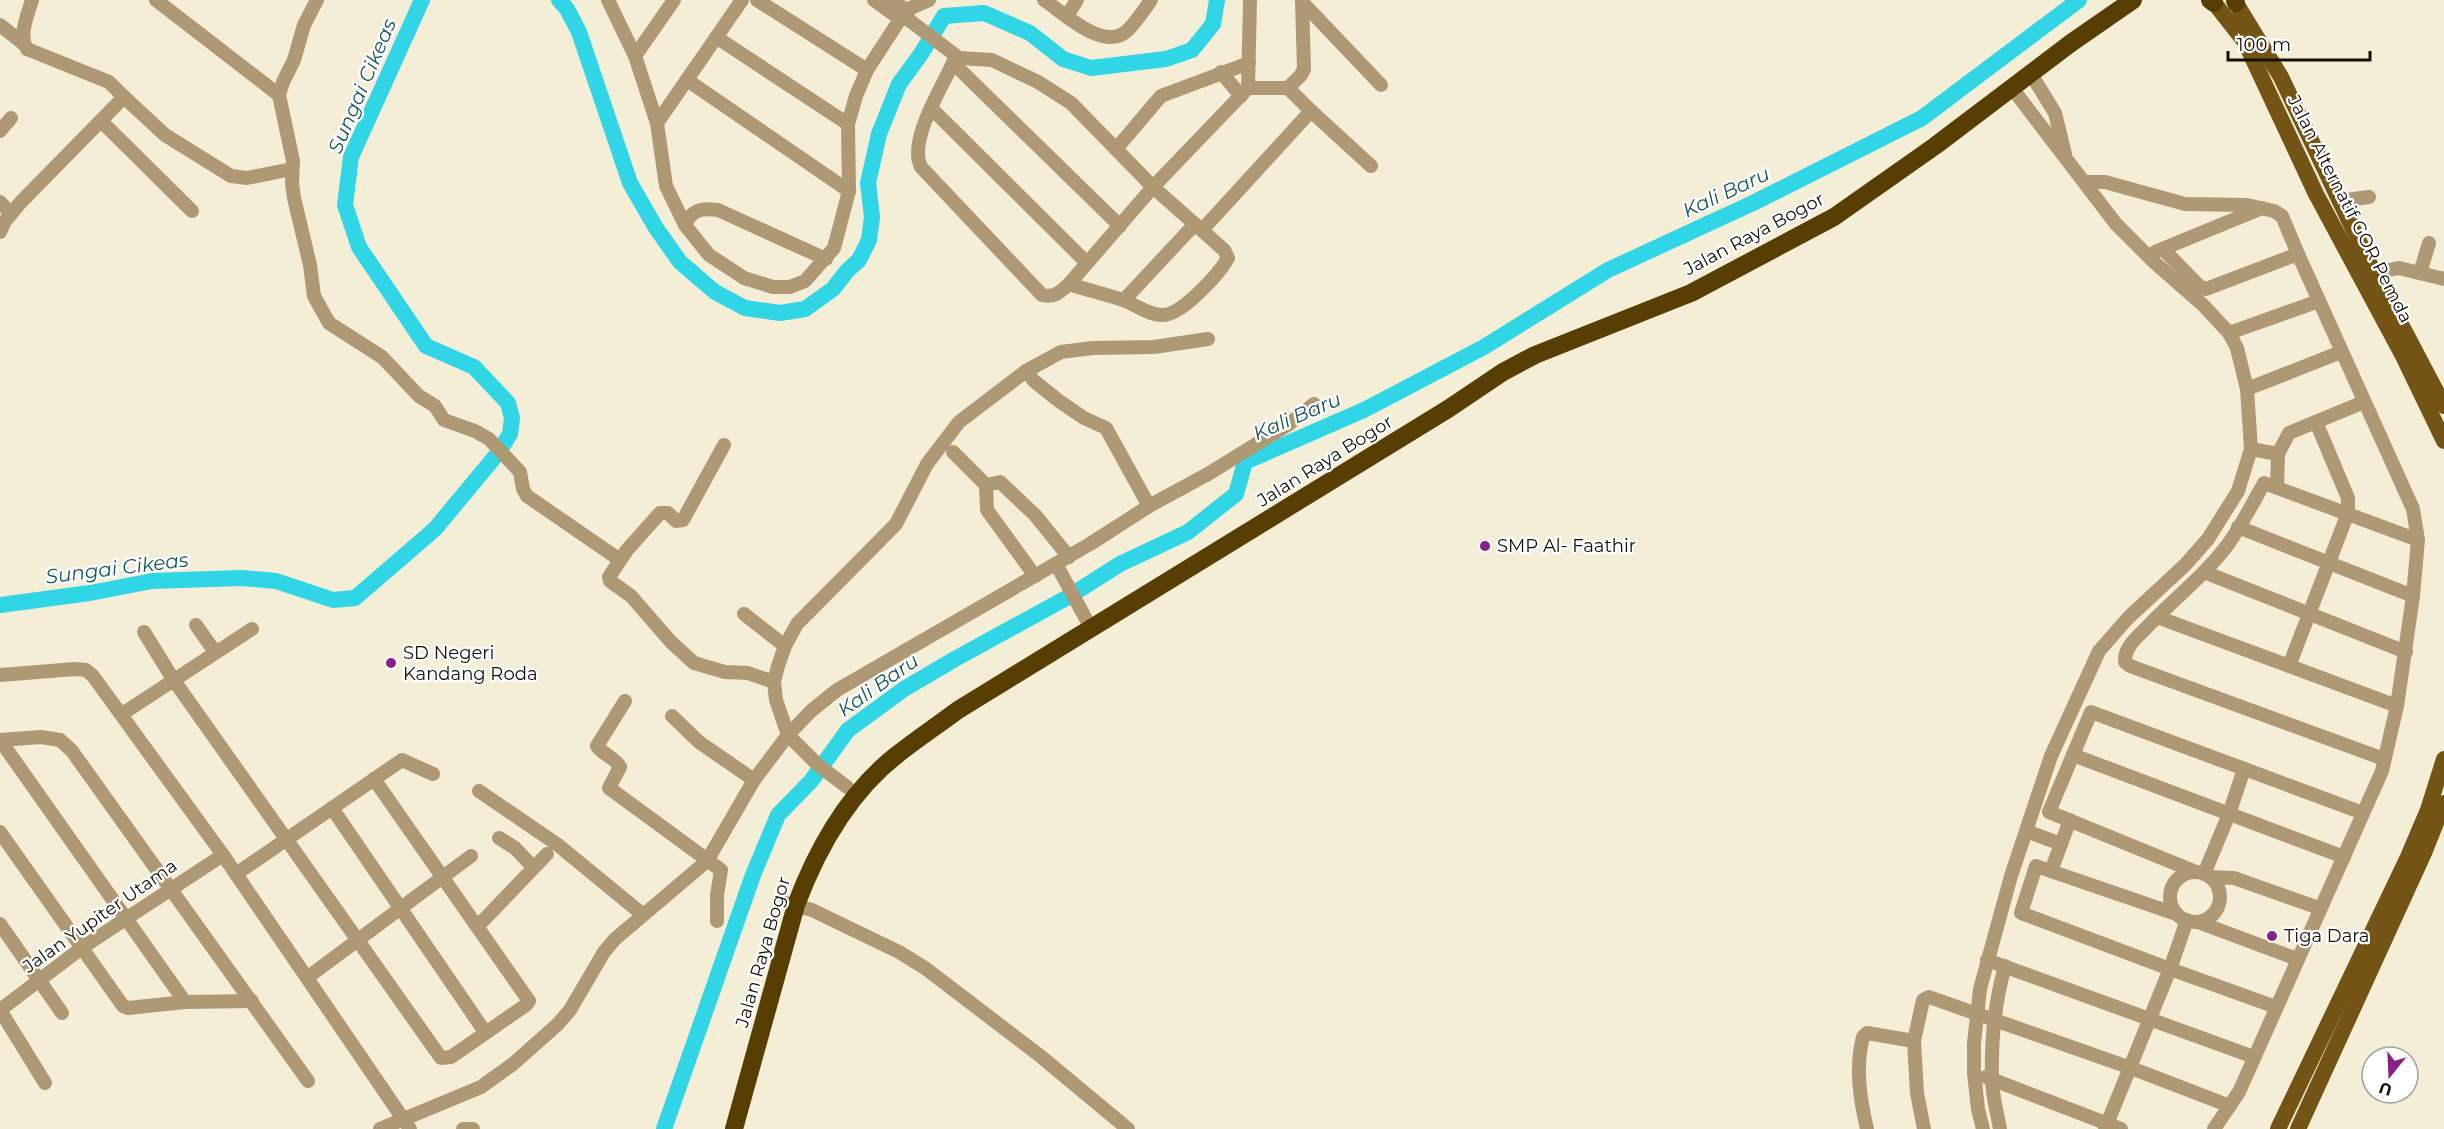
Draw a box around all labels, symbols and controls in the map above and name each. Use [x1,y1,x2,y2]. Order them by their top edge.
water label: Sungai Cikeas [323,15,401,157]
scale bar [2228,24,2370,62]
text: 100 m [2237,34,2291,56]
street label: Jalan Alternatif GOR Pemda [2282,91,2417,326]
water label: Kali Baru [1679,161,1773,223]
street label: Jalan Raya Bogor [1679,188,1828,281]
water label: Kali Baru [1249,387,1345,445]
street label: Jalan Raya Bogor [1252,410,1397,512]
place label: SMP Al- Faathir [1497,535,1636,557]
marker: SMP Al- Faathir [1478,539,1492,553]
water label: Sungai Cikeas [44,547,190,589]
place label: SD Negeri Kandang Roda [403,642,538,685]
water label: Kali Baru [833,648,923,722]
marker: SD Negeri Kandang Roda [384,656,398,670]
street label: Jalan Yupiter Utama [18,854,181,978]
street label: Jalan Raya Bogor [731,874,795,1031]
place label: Tiga Dara [2284,925,2369,947]
marker: Tiga Dara [2265,929,2279,943]
north arrow [2360,1045,2420,1105]
text: U [2377,1078,2394,1100]

